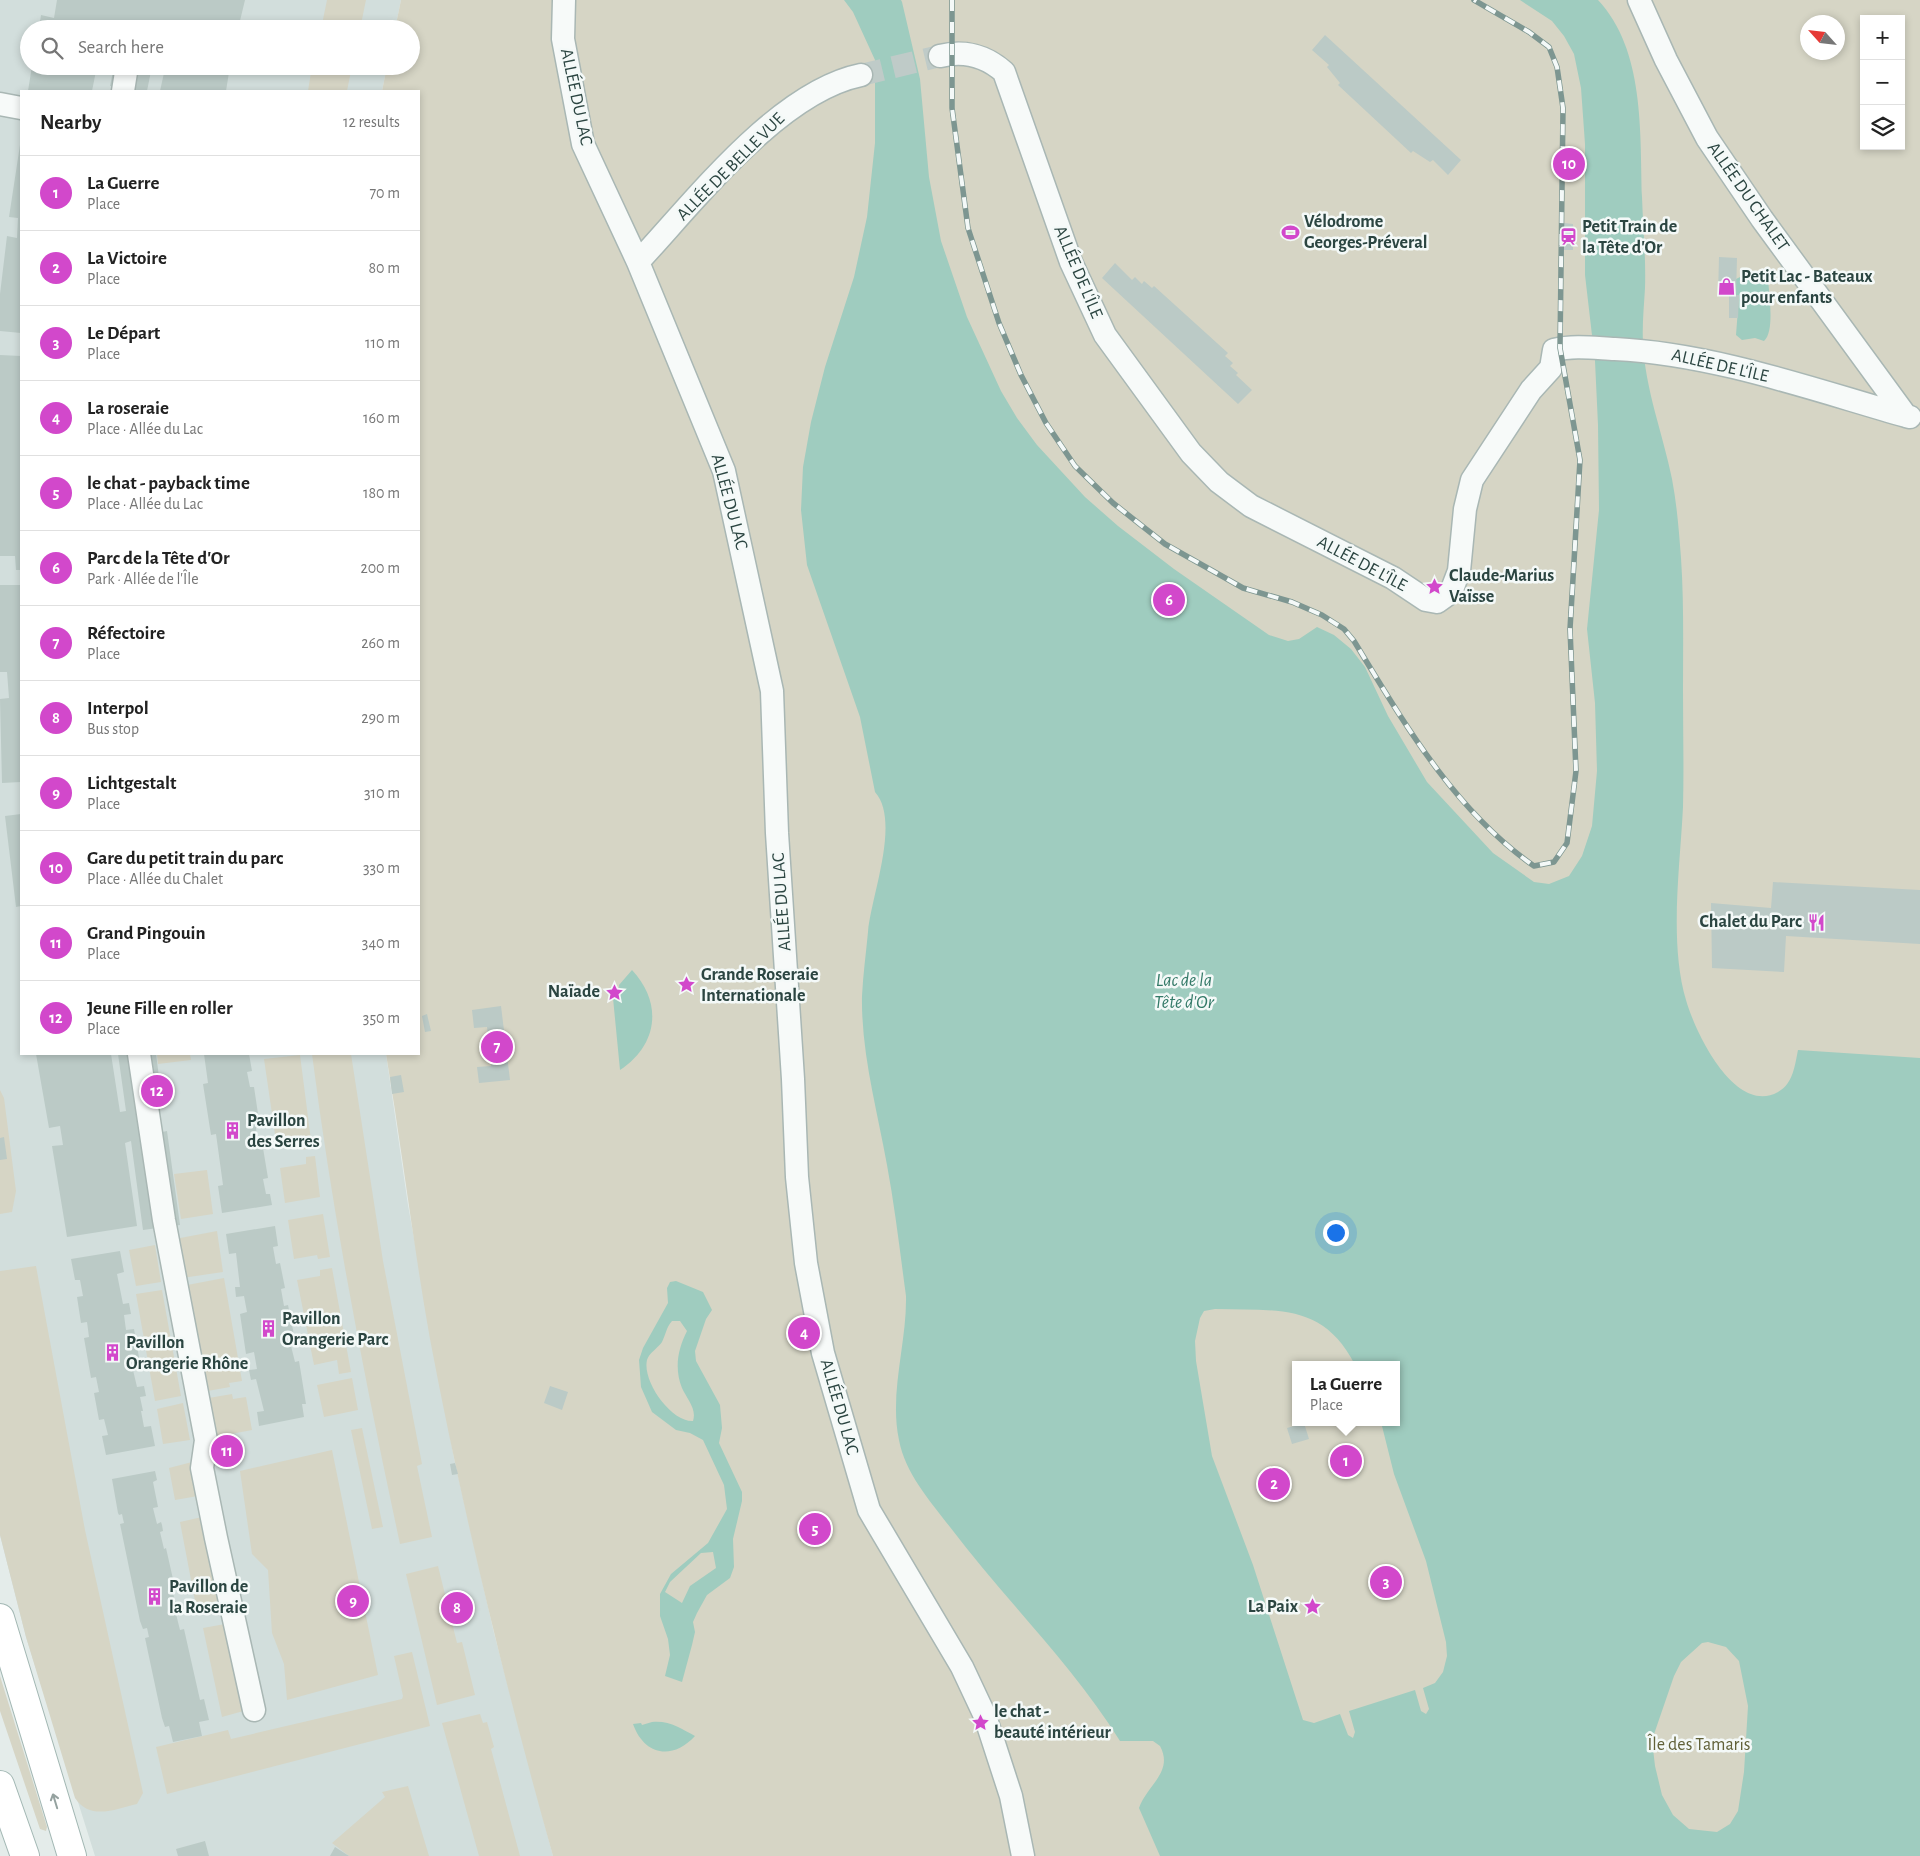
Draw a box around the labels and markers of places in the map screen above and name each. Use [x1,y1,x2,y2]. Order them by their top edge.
pin: 10 [1553,145,1585,183]
place label: Vélodrome Georges-Préveral [1304,213,1428,252]
place label: Petit Train de la Tête d'Or [1582,218,1677,257]
sports icon: Vélodrome Georges-Préveral [1280,222,1300,242]
station icon: Petit Train de la Tête d'Or [1558,227,1578,247]
place label: Petit Lac - Bateaux pour enfants [1741,268,1873,307]
shop icon: Petit Lac - Bateaux pour enfants [1717,277,1737,297]
place label: Claude-Marius Vaïsse [1449,567,1554,606]
place icon: Claude-Marius Vaïsse [1425,576,1445,596]
pin: 6 [1153,581,1185,619]
restaurant icon: Chalet du Parc [1806,912,1826,932]
place label: Chalet du Parc [1699,913,1802,931]
place label: Grande Roseraie Internationale [701,966,819,1005]
place icon: Grande Roseraie Internationale [677,975,697,995]
place icon: Naïade [604,982,624,1002]
place label: Naïade [548,983,600,1001]
pin: 7 [481,1028,513,1066]
pin: 12 [141,1072,173,1110]
place label: Pavillon des Serres [247,1112,320,1151]
building icon: Pavillon des Serres [223,1121,243,1141]
place label: Pavillon Orangerie Parc [282,1310,389,1349]
pin: 4 [788,1314,820,1352]
building icon: Pavillon Orangerie Parc [258,1319,278,1339]
place label: Pavillon Orangerie Rhône [126,1334,248,1373]
building icon: Pavillon Orangerie Rhône [102,1343,122,1363]
pin: 11 [211,1432,243,1470]
pin: 1 [1330,1442,1362,1480]
pin: 2 [1258,1465,1290,1503]
pin: 5 [799,1510,831,1548]
pin: 3 [1370,1563,1402,1601]
place label: Pavillon de la Roseraie [169,1578,248,1617]
pin: 9 [337,1582,369,1620]
building icon: Pavillon de la Roseraie [145,1587,165,1607]
pin: 8 [441,1589,473,1627]
place icon: La Paix [1302,1597,1322,1617]
place label: La Paix [1248,1598,1299,1616]
place label: le chat - beauté intérieur [994,1703,1112,1742]
place icon: le chat - beauté intérieur [970,1712,990,1732]

